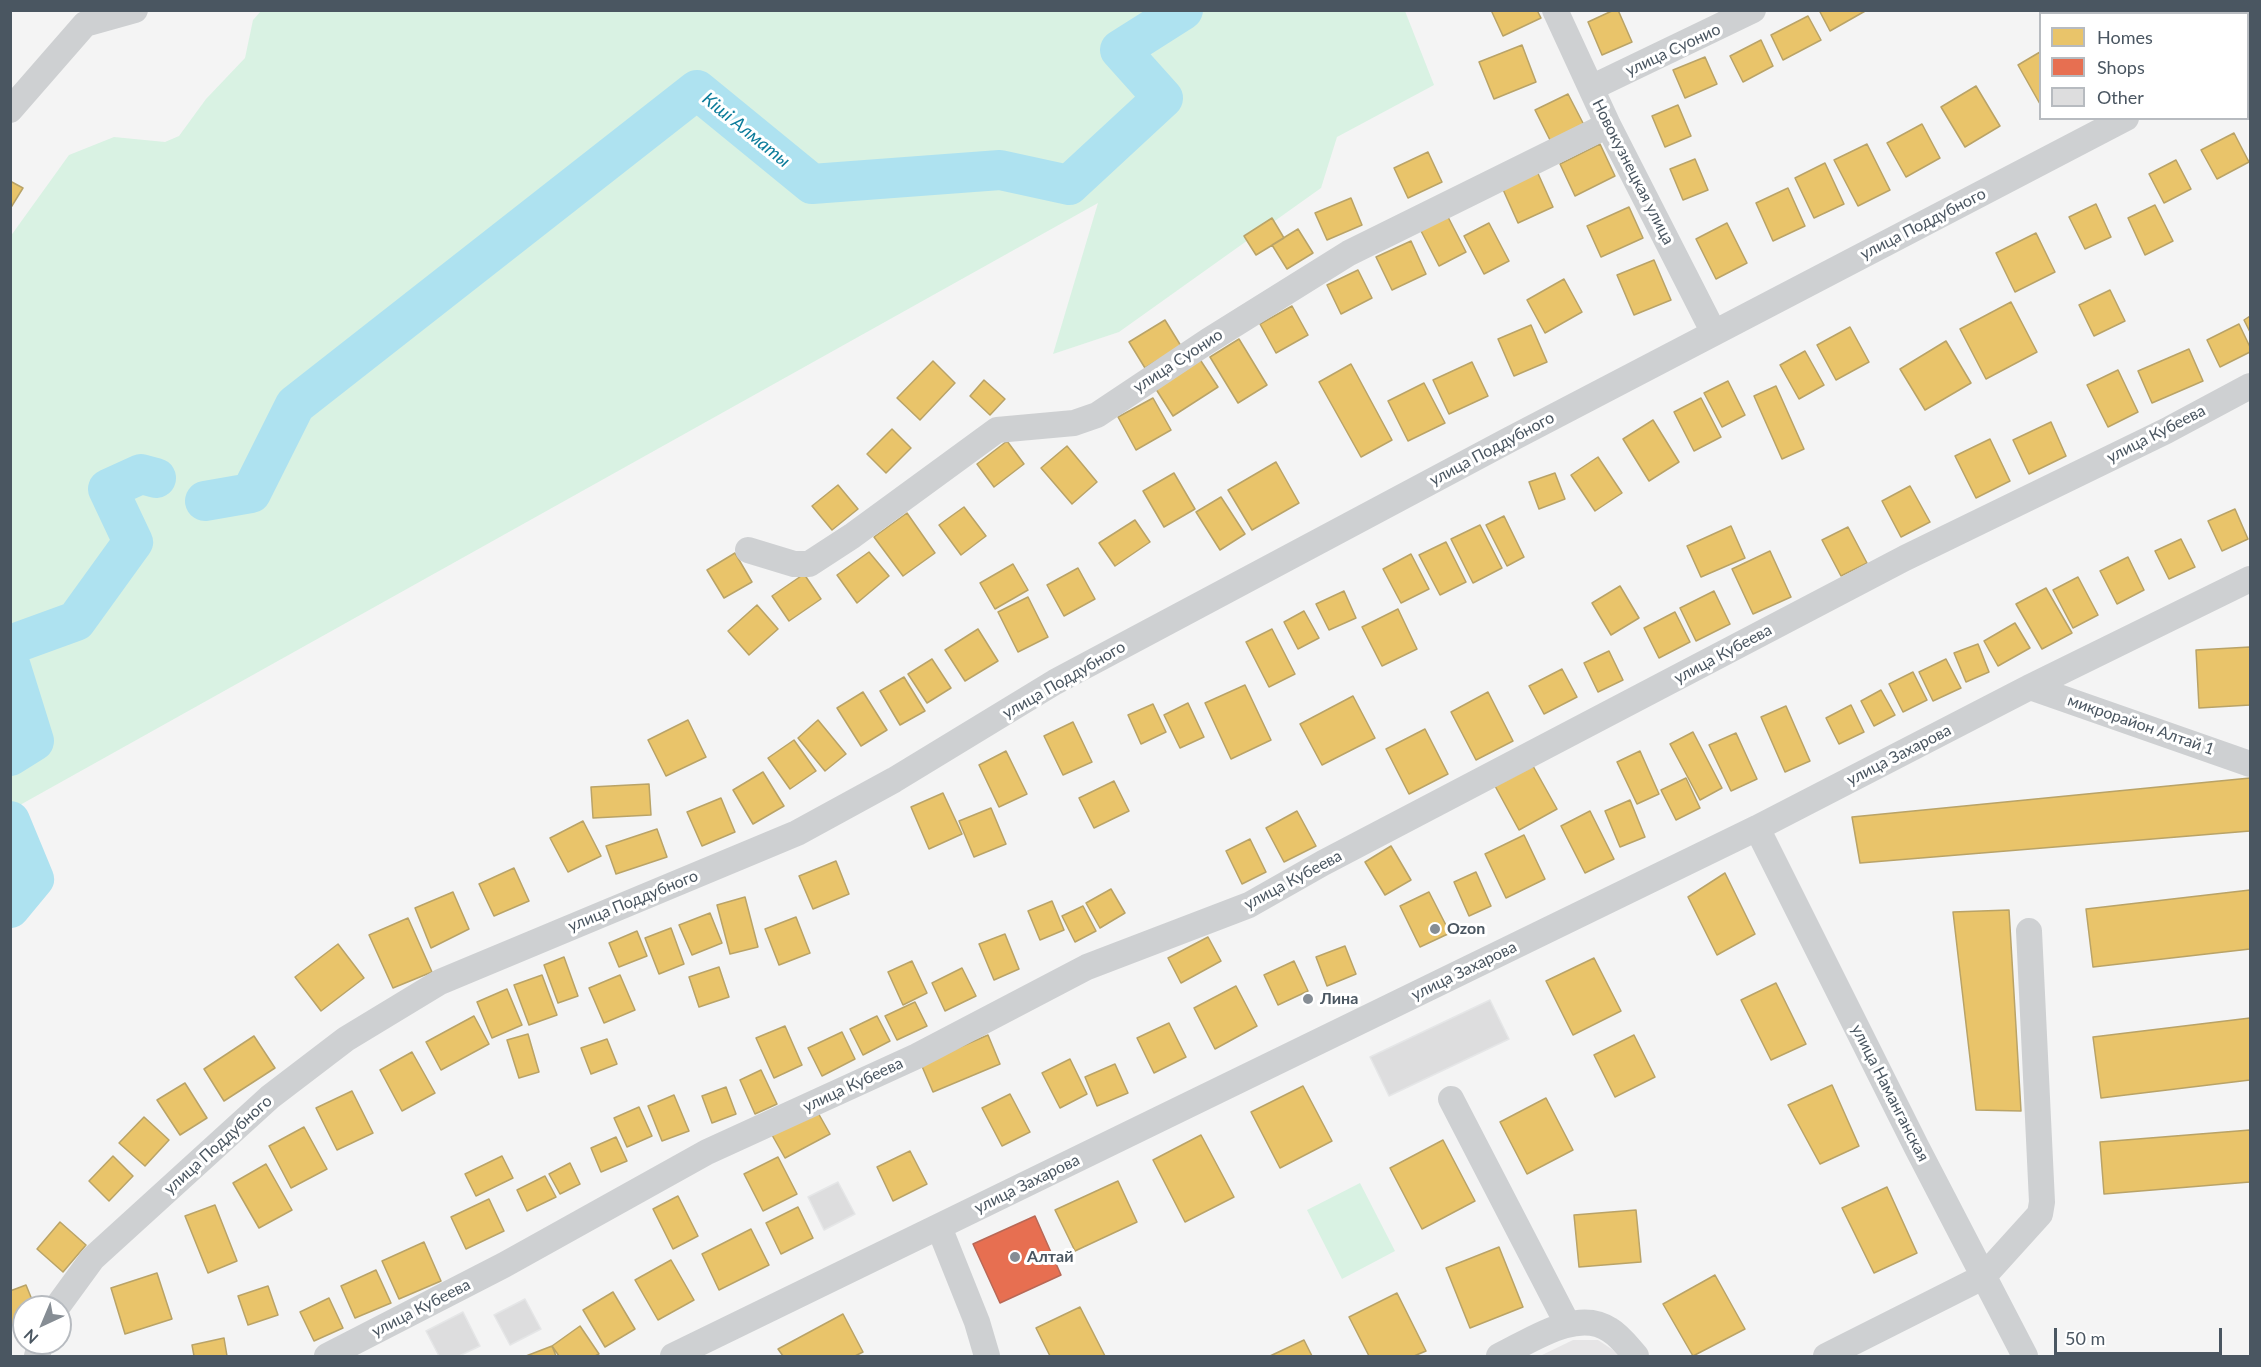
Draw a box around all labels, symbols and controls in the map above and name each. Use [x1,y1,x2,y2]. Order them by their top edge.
legend [2039,12,2249,120]
street label: улица Суонио [1622,20,1724,80]
text: Homes [2097,26,2153,48]
text: Shops [2097,56,2145,78]
text: Other [2097,86,2144,108]
water label: Кіші Алматы [698,88,794,172]
street label: Новокузнецкая улица [1588,96,1678,248]
street label: улица Поддубного [1857,184,1989,264]
street label: улица Суонио [1130,325,1226,397]
street label: улица Кубеева [2103,401,2209,467]
street label: улица Поддубного [1426,408,1558,490]
street label: улица Кубеева [1671,620,1775,688]
street label: улица Поддубного [999,637,1129,723]
street label: микрорайон Алтай 1 [2065,691,2217,759]
street label: улица Захарова [1844,720,1954,790]
street label: улица Кубеева [1241,846,1345,914]
street label: улица Поддубного [565,866,701,936]
place label: Ozon [1447,919,1485,939]
marker: Ozon [1428,922,1442,936]
street label: улица Захарова [1408,937,1520,1005]
place label: Лина [1320,989,1358,1009]
marker: Лина [1301,992,1315,1006]
street label: улица Наманганская [1847,1021,1933,1165]
street label: улица Кубеева [800,1053,906,1117]
street label: улица Поддубного [160,1092,276,1198]
street label: улица Захарова [971,1150,1083,1218]
place label: Алтай [1027,1247,1073,1267]
marker: Алтай [1008,1250,1022,1264]
street label: улица Кубеева [368,1275,474,1341]
north arrow [12,1295,72,1355]
scale bar [2057,1316,2225,1354]
text: N [20,1326,42,1348]
text: 50 m [2065,1327,2105,1349]

